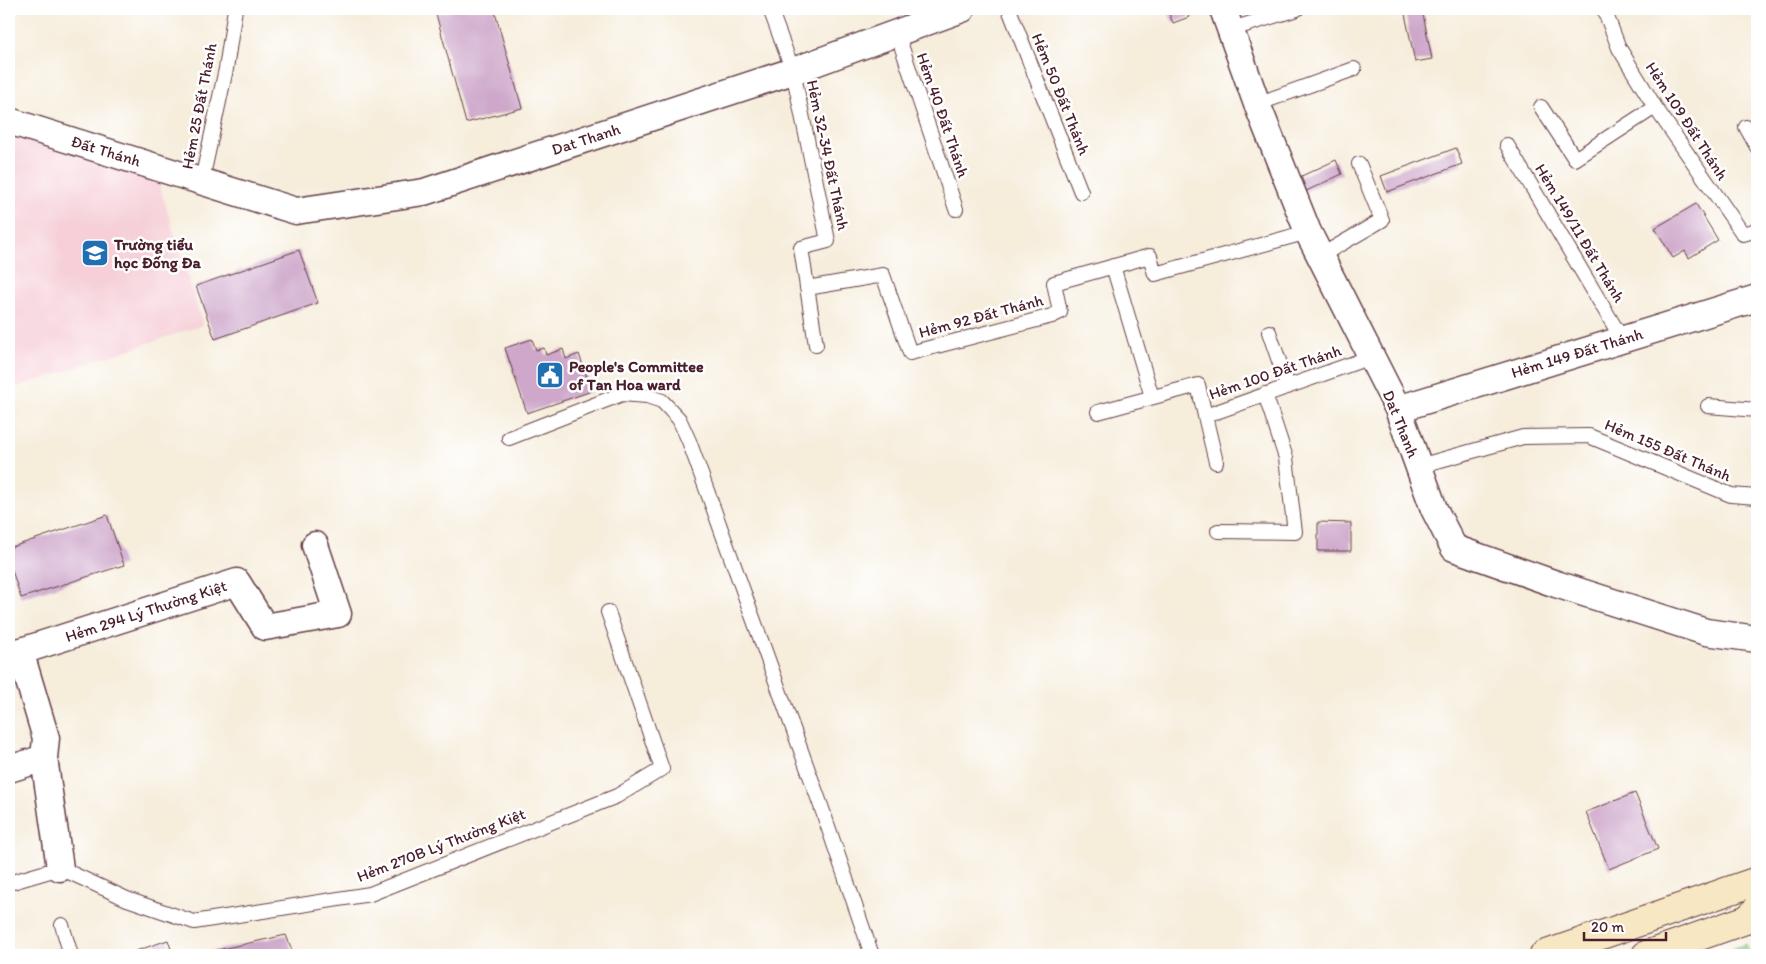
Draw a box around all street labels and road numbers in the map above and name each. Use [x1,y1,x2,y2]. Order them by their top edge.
street label: Hẻm 50 Đất Thánh [1028,30,1094,158]
street label: Hẻm 25 Đất Thánh [177,41,221,171]
street label: Hẻm 40 Đất Thánh [913,50,973,180]
street label: Hẻm 109 Đất Thánh [1642,58,1732,184]
street label: Hẻm 32-34 Đất Thánh [803,78,853,232]
street label: Dat Thanh [549,119,623,159]
street label: Đất Thánh [69,131,144,171]
street label: Hẻm 149/11 Đất Thánh [1531,160,1629,306]
street label: Hẻm 92 Đất Thánh [917,290,1046,342]
street label: Hẻm 149 Đất Thánh [1509,324,1646,382]
street label: Hẻm 100 Đất Thánh [1206,340,1344,404]
street label: Dat Thanh [1379,387,1423,461]
street label: Hẻm 155 Đất Thánh [1602,415,1734,485]
street label: Hẻm 294 Lý Thường Kiệt [63,576,229,646]
street label: Hẻm 270B Lý Thường Kiệt [354,804,528,886]

